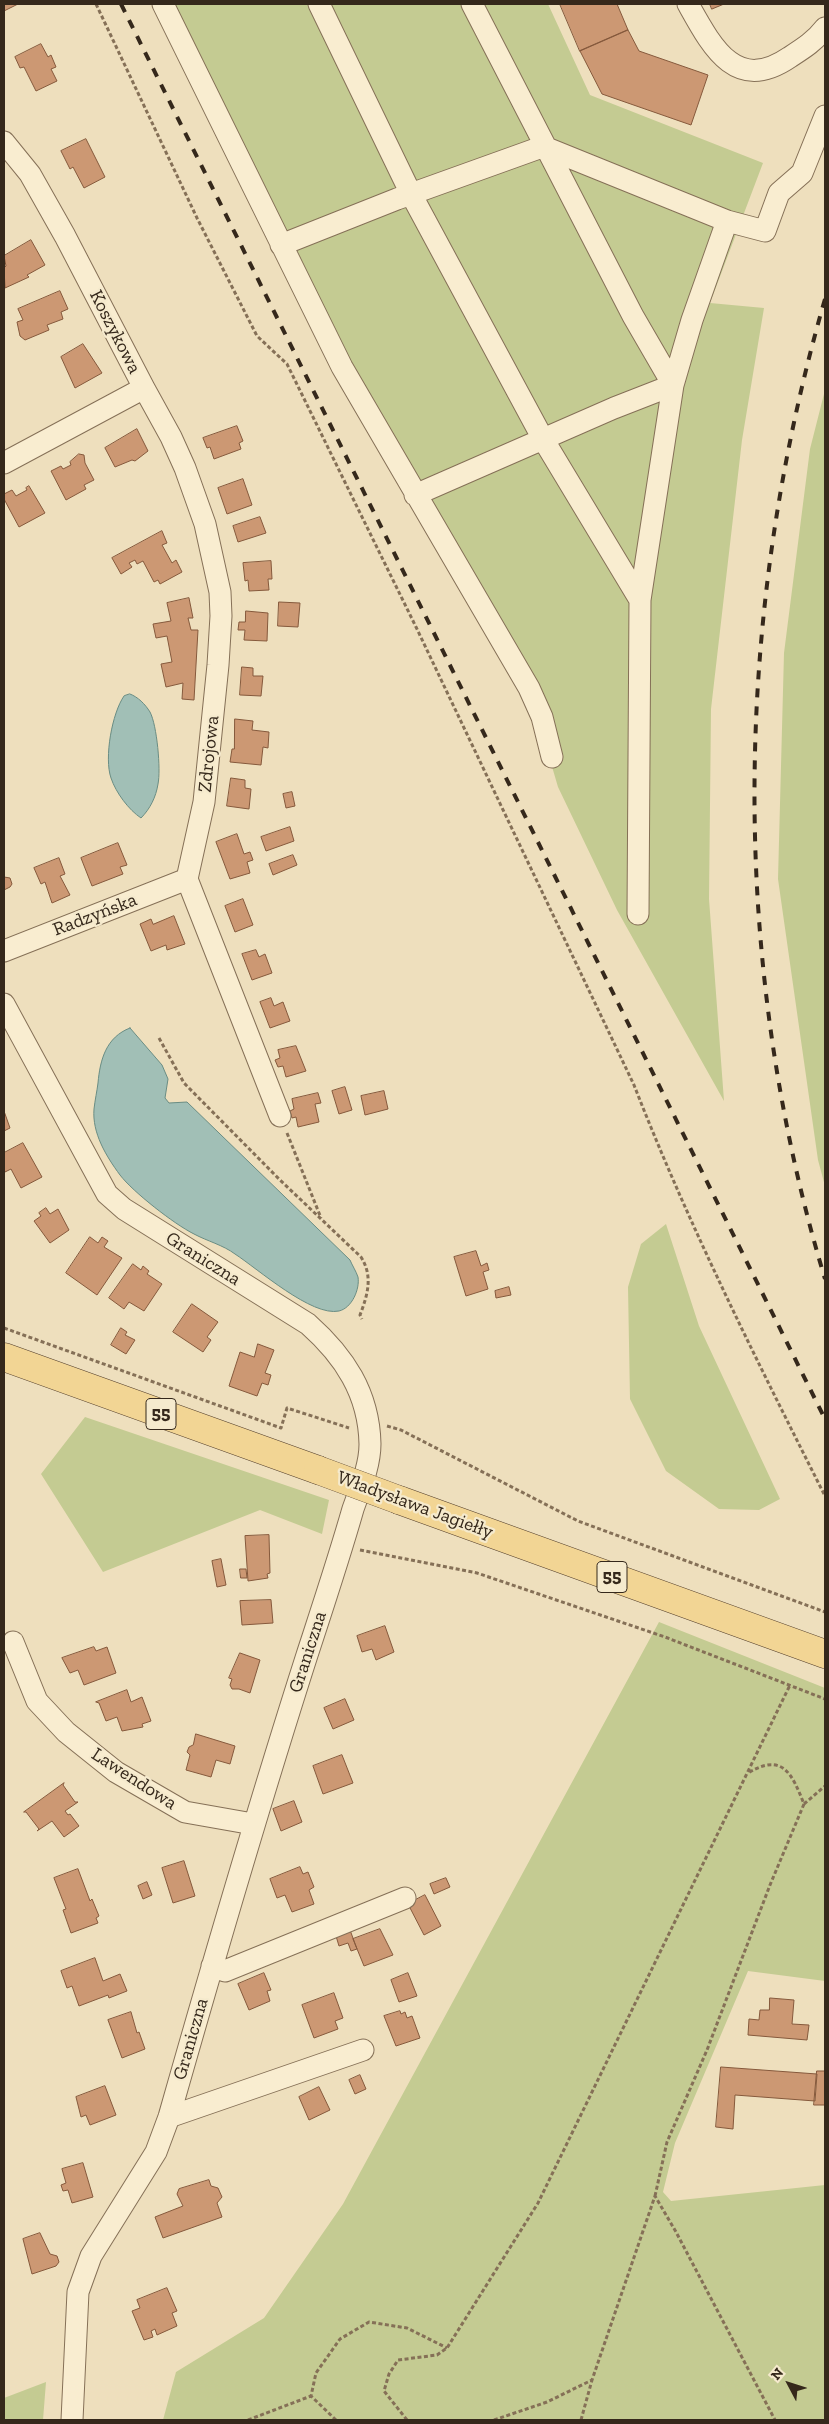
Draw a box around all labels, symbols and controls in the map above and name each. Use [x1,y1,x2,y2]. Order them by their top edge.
street label: Koszykowa [84,286,146,378]
street label: Zdrojowa [194,714,224,794]
street label: Radzyńska [50,889,140,941]
street label: Graniczna [161,1227,245,1291]
road number: 55 [146,1398,176,1430]
street label: Władysława Jagiełły [334,1466,496,1544]
road number: 55 [597,1561,627,1592]
street label: Graniczna [284,1608,332,1696]
street label: Lawendowa [87,1743,181,1815]
street label: Graniczna [168,1995,214,2083]
north arrow [764,2359,814,2409]
text: N [767,2365,787,2384]

